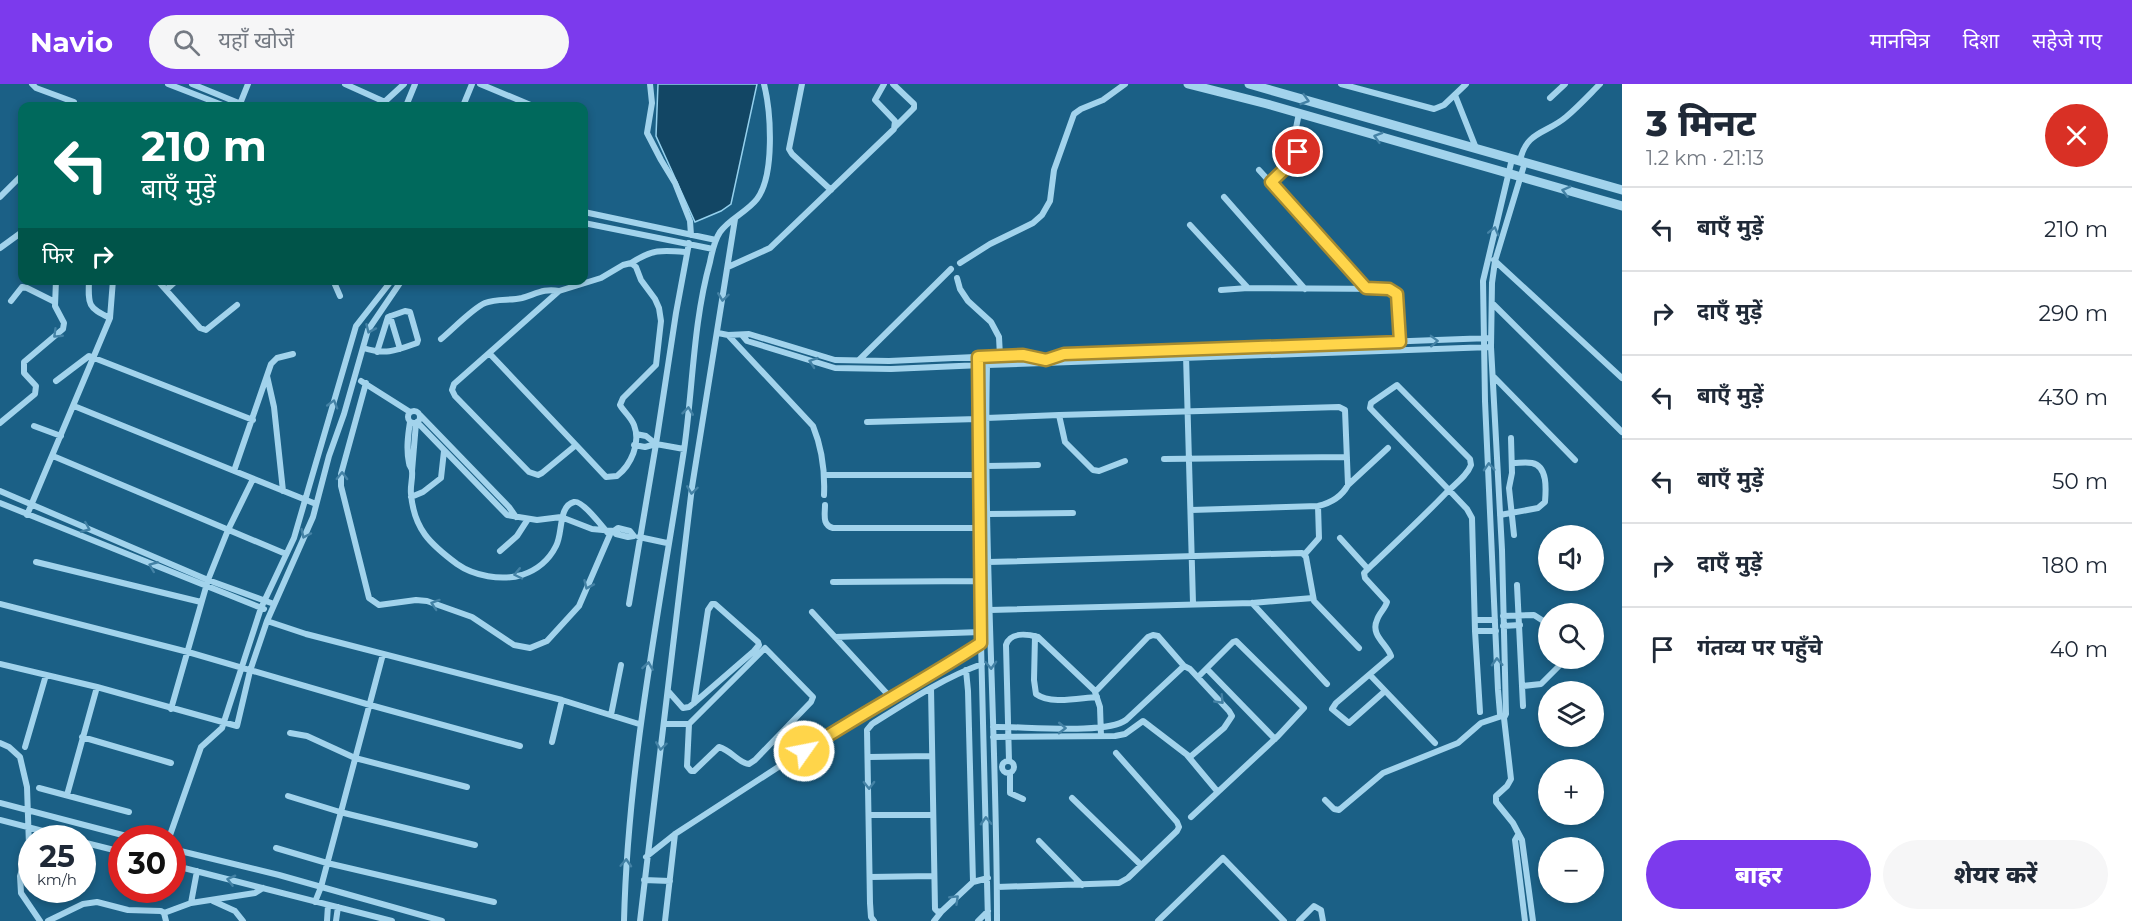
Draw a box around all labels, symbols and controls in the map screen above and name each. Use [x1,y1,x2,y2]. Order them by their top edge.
search box [149,15,569,69]
text: Navio [30,25,113,59]
icon: search [170,26,203,59]
text: यहाँ खोजें [218,27,294,54]
text: मानचित्र [1870,28,1930,53]
text: दिशा [1963,28,1999,53]
text: सहेजे गए [2032,28,2102,53]
one-way arrow [1299,93,1310,105]
text: 3 मिनट [1646,101,1756,145]
button: close [2045,104,2108,167]
text: 210 m [141,120,267,172]
icon: left [42,126,120,204]
pin [1272,126,1323,177]
one-way arrow [1373,132,1384,144]
icon: arrive [1281,135,1314,168]
text: 1.2 km · 21:13 [1646,146,1764,170]
text: बाएँ मुड़ें [141,172,216,205]
one-way arrow [1561,186,1571,198]
icon: left [1646,213,1679,246]
text: बाएँ मुड़ें [1697,214,1764,241]
text: 210 m [2044,216,2108,243]
one-way arrow [1486,227,1499,237]
icon: right [86,240,119,273]
text: फिर [42,242,74,269]
one-way arrow [718,293,730,302]
icon: right [1646,297,1679,330]
text: दाएँ मुड़ें [1697,298,1762,325]
text: 290 m [2038,300,2108,327]
one-way arrow [365,322,377,333]
one-way arrow [53,326,64,337]
one-way arrow [1429,334,1438,347]
one-way arrow [808,356,819,369]
icon: left [1646,381,1679,414]
text: बाएँ मुड़ें [1697,382,1764,409]
text: 430 m [2038,384,2108,411]
one-way arrow [326,399,338,410]
one-way arrow [682,406,694,415]
one-way arrow [1482,462,1495,471]
icon: left [1646,465,1679,498]
text: बाएँ मुड़ें [1697,466,1764,493]
text: 50 m [2052,468,2108,495]
one-way arrow [335,472,348,481]
one-way arrow [686,485,698,494]
one-way arrow [80,521,91,533]
map controls [1538,525,1604,903]
button: sound [1538,525,1604,591]
one-way arrow [300,528,312,539]
icon: right [1646,549,1679,582]
text: दाएँ मुड़ें [1697,550,1762,577]
text: 180 m [2042,552,2108,579]
one-way arrow [148,561,159,573]
one-way arrow [513,567,523,580]
one-way arrow [583,579,595,590]
one-way arrow [430,599,441,611]
button: search [1538,603,1604,669]
icon: arrive [1646,633,1679,666]
text: गंतव्य पर पहुँचे [1697,634,1823,661]
text: 40 m [2050,636,2108,663]
one-way arrow [1490,657,1503,666]
one-way arrow [642,661,654,670]
one-way arrow [985,661,997,670]
button: layers [1538,681,1604,747]
one-way arrow [1212,693,1223,704]
position arrow [772,719,836,783]
one-way arrow [1057,722,1066,735]
one-way arrow [655,741,668,751]
button: + [1538,759,1604,825]
one-way arrow [863,781,875,790]
one-way arrow [980,816,993,825]
speed limit sign: 30 [108,825,186,903]
button: − [1538,837,1604,903]
text: 25 [39,838,75,875]
button: बाहर [1646,840,1871,909]
button: शेयर करें [1883,840,2108,909]
one-way arrow [620,858,633,867]
text: km/h [37,870,77,889]
one-way arrow [226,875,237,887]
one-way arrow [949,895,959,906]

